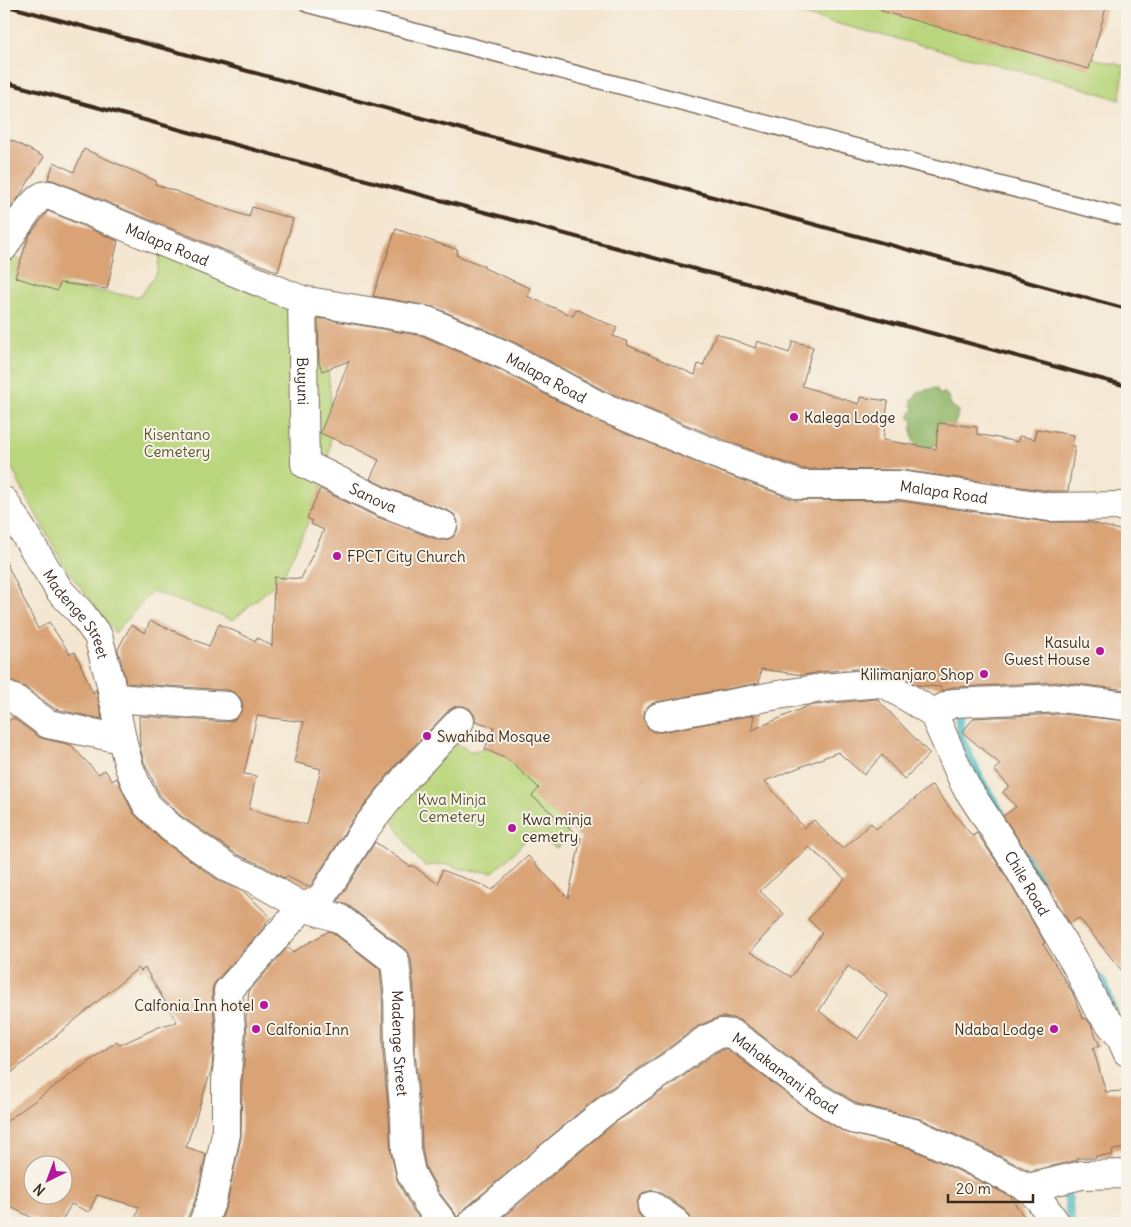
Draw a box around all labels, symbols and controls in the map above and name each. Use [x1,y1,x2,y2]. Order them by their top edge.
street label: Malapa Road [123,218,212,270]
street label: Malapa Road [503,348,590,407]
street label: Buyuni [294,357,313,405]
place label: Kalega Lodge [804,408,895,427]
marker: Kalega Lodge [788,411,800,423]
park label: Kisentano Cemetery [144,425,210,461]
street label: Malapa Road [899,476,989,507]
street label: Sanova [347,478,400,517]
place label: FPCT City Church [347,547,466,566]
marker: FPCT City Church [331,550,343,562]
street label: Madenge Street [39,566,113,661]
place label: Kasulu Guest House [1004,633,1090,669]
marker: Kasulu Guest House [1094,645,1106,657]
place label: Kilimanjaro Shop [860,665,974,684]
marker: Kilimanjaro Shop [978,668,990,680]
place label: Swahiba Mosque [437,727,550,746]
marker: Swahiba Mosque [421,730,433,742]
park label: Kwa Minja Cemetery [418,790,487,826]
place label: Kwa minja cemetry [522,810,592,846]
marker: Kwa minja cemetry [506,822,518,834]
street label: Chile Road [1001,847,1054,919]
street label: Madenge Street [389,990,413,1097]
place label: Calfonia Inn hotel [134,996,254,1015]
marker: Calfonia Inn hotel [258,999,270,1011]
place label: Calfonia Inn [266,1020,349,1039]
place label: Ndaba Lodge [954,1020,1044,1039]
marker: Calfonia Inn [250,1023,262,1035]
marker: Ndaba Lodge [1048,1023,1060,1035]
street label: Mahakamani Road [729,1028,842,1118]
north arrow [22,1154,72,1204]
scale bar [948,1172,1034,1204]
text: 20 m [956,1179,991,1198]
text: N [30,1180,49,1200]

